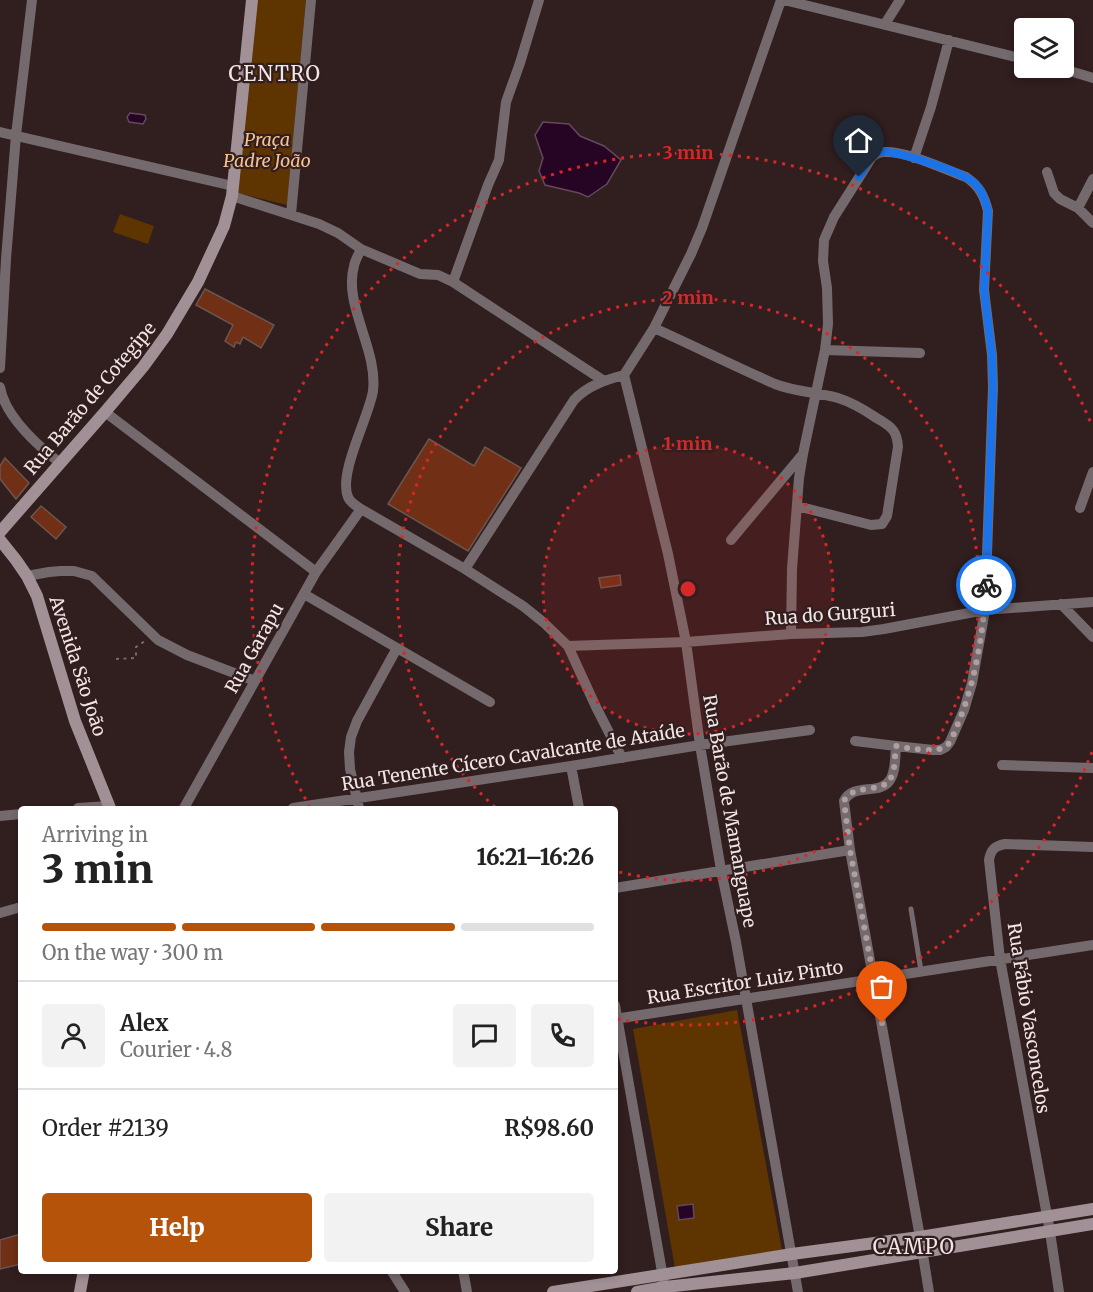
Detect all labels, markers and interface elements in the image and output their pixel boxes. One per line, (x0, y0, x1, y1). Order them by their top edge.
map controls (1014, 18, 1074, 78)
button: layers (1014, 18, 1074, 78)
district label: CENTRO (229, 61, 321, 86)
pin (833, 115, 884, 177)
icon: home (842, 124, 875, 157)
park label: Praça Padre João (223, 128, 311, 172)
text: 3 min (663, 141, 713, 164)
text: 2 min (662, 286, 714, 309)
street label: Rua Barão de Cotegipe (19, 317, 161, 479)
text: 1 min (663, 432, 713, 455)
courier (956, 555, 1016, 615)
icon: bike (970, 569, 1003, 602)
centre of rings (678, 579, 698, 599)
street label: Avenida São João (44, 592, 112, 739)
street label: Rua do Gurguri (764, 598, 896, 630)
street label: Rua Garapu (220, 599, 288, 697)
street label: Rua Barão de Mamanguape (698, 693, 762, 929)
street label: Rua Tenente Cícero Cavalcante de Ataíde (340, 718, 686, 796)
text: Arriving in (42, 822, 148, 847)
text: 16:21–16:26 (477, 843, 594, 871)
text: 3 min (42, 845, 153, 894)
street label: Rua Fábio Vasconcelos (1003, 921, 1055, 1115)
text: On the way · 300 m (42, 940, 223, 965)
street label: Rua Escritor Luiz Pinto (645, 955, 845, 1009)
pin (856, 961, 907, 1023)
icon: bag (865, 970, 898, 1003)
button: person (42, 1004, 105, 1067)
button: chat (453, 1004, 516, 1067)
button: phone (531, 1004, 594, 1067)
text: Alex (120, 1009, 169, 1037)
text: Courier · 4.8 (120, 1037, 232, 1062)
text: Order #2139 (42, 1114, 169, 1142)
text: R$98.60 (504, 1114, 594, 1142)
button: Help (42, 1193, 312, 1262)
button: Share (324, 1193, 594, 1262)
district label: CAMPO (873, 1234, 955, 1259)

